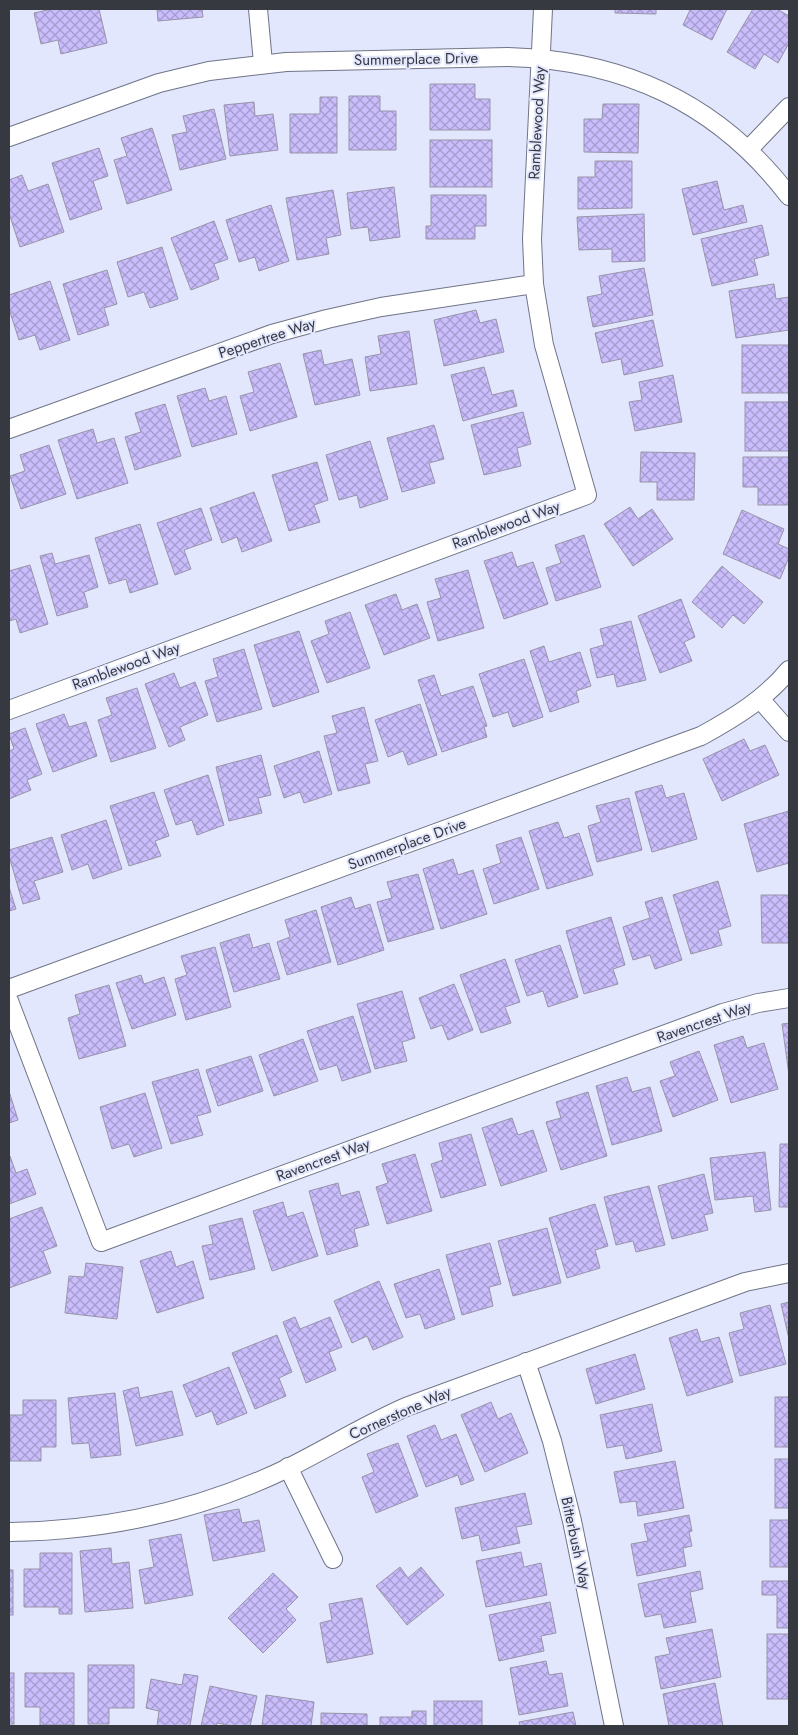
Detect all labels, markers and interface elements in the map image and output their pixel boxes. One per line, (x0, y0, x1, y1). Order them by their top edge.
street label: Summerplace Drive (354, 47, 479, 71)
street label: Ramblewood Way (523, 65, 551, 180)
street label: Peppertree Way (216, 312, 319, 364)
street label: Ramblewood Way (449, 495, 563, 555)
street label: Ramblewood Way (69, 636, 183, 696)
street label: Summerplace Drive (345, 812, 469, 876)
street label: Ravencrest Way (654, 995, 755, 1048)
street label: Ravencrest Way (273, 1133, 373, 1187)
street label: Cornerstone Way (346, 1381, 455, 1445)
street label: Bitterbush Way (555, 1495, 597, 1592)

